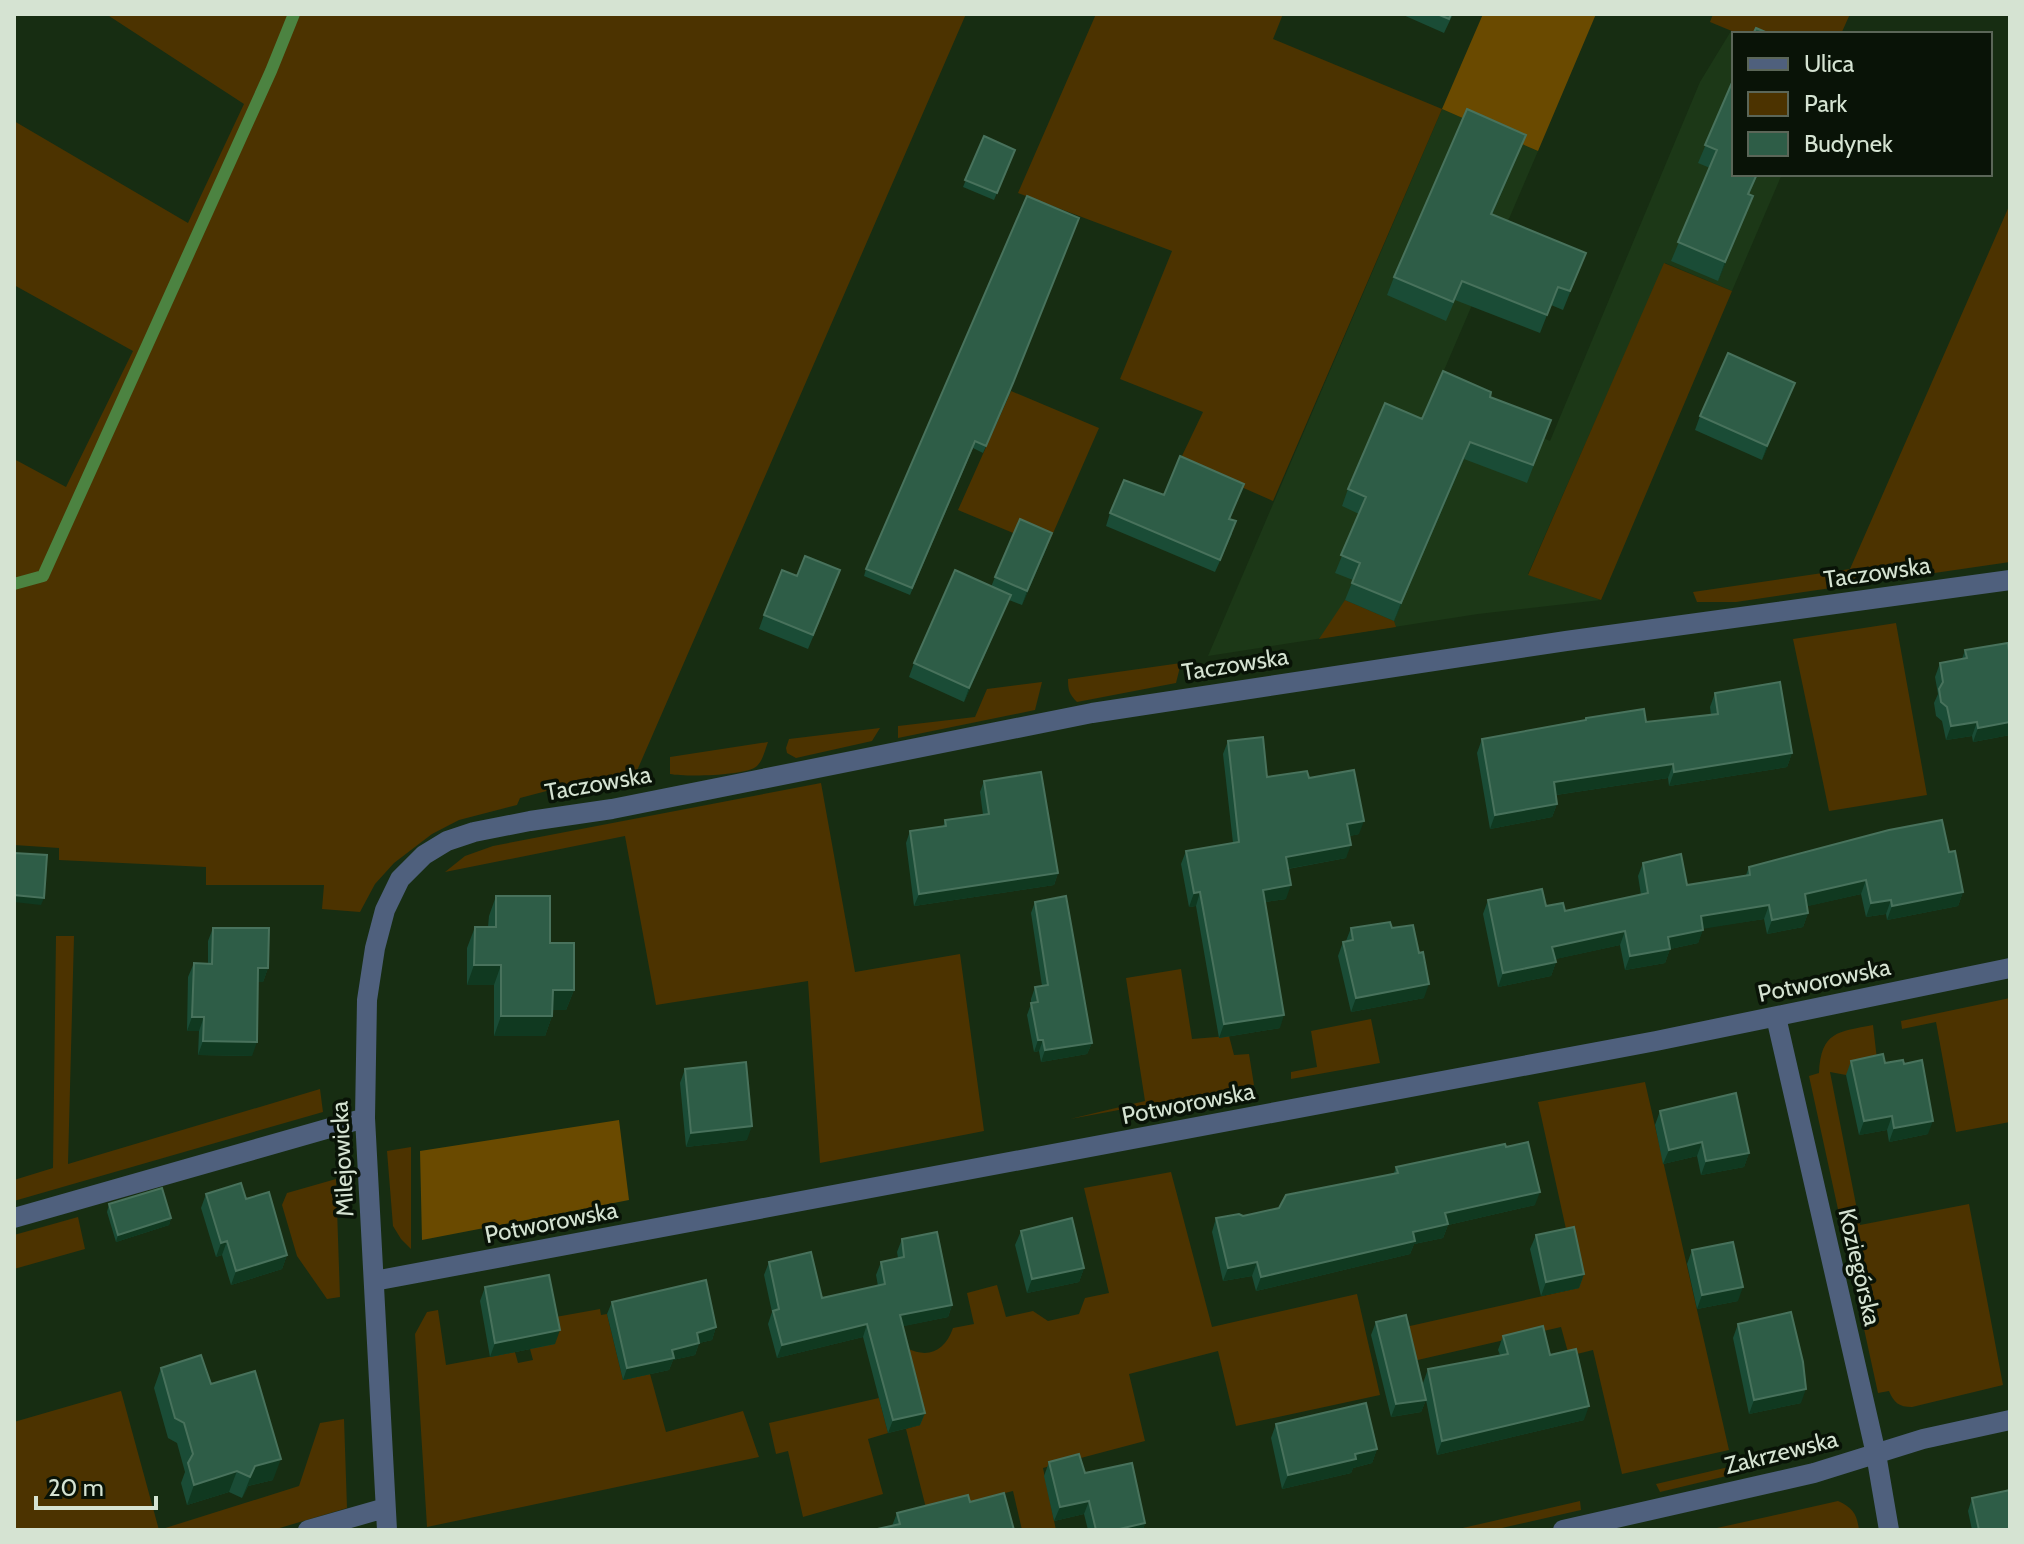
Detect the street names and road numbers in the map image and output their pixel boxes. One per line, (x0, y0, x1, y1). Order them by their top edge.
street label: Taczowska (1822, 550, 1933, 594)
street label: Taczowska (1180, 641, 1291, 687)
street label: Taczowska (543, 759, 654, 807)
street label: Potworowska (1755, 952, 1893, 1008)
street label: Potworowska (1119, 1076, 1257, 1130)
street label: Milejowicka (324, 1100, 360, 1218)
street label: Potworowska (482, 1195, 620, 1249)
street label: Koziegórska (1832, 1206, 1888, 1329)
street label: Zakrzewska (1721, 1424, 1841, 1480)

